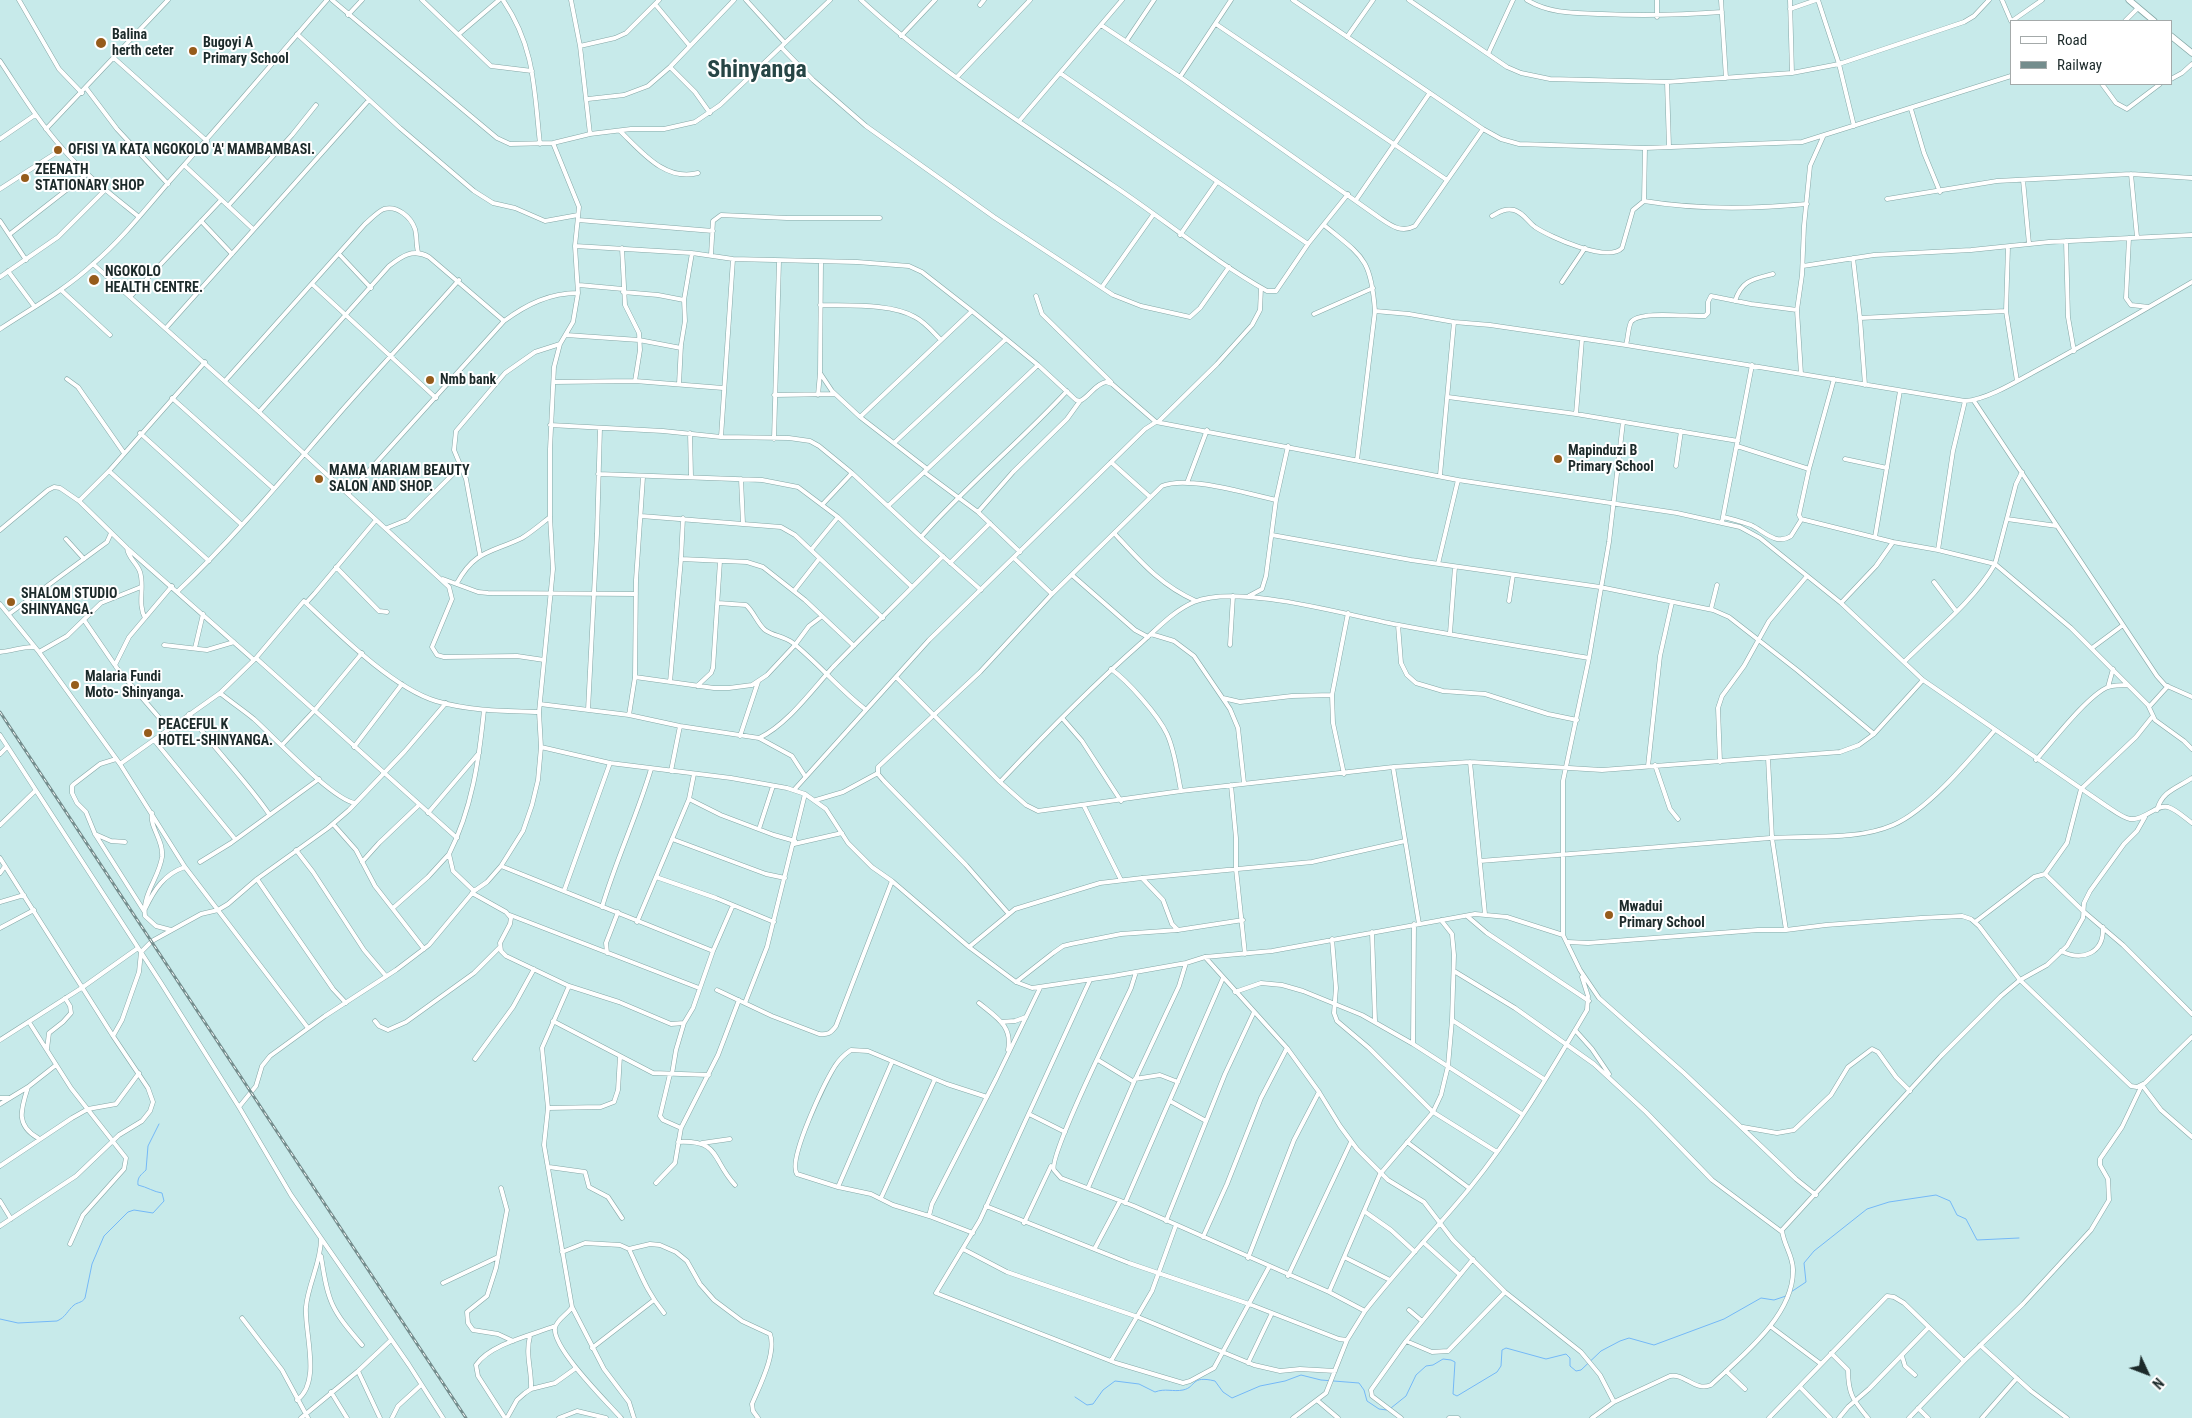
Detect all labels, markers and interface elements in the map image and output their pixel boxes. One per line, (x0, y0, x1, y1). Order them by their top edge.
legend (2010, 20, 2172, 85)
place label: Balina herth ceter (112, 27, 174, 59)
text: Road (2057, 31, 2087, 49)
place label: Bugoyi A Primary School (203, 35, 289, 68)
marker: Balina herth ceter (94, 36, 108, 50)
marker: Bugoyi A Primary School (187, 45, 199, 57)
text: Railway (2057, 56, 2102, 74)
district label: Shinyanga (707, 57, 807, 85)
place label: OFISI YA KATA NGOKOLO 'A' MAMBAMBASI. (68, 142, 315, 158)
marker: OFISI YA KATA NGOKOLO 'A' MAMBAMBASI. (52, 144, 64, 156)
place label: ZEENATH STATIONARY SHOP (35, 162, 145, 194)
marker: ZEENATH STATIONARY SHOP (19, 172, 31, 184)
place label: NGOKOLO HEALTH CENTRE. (105, 264, 203, 296)
marker: NGOKOLO HEALTH CENTRE. (87, 273, 101, 287)
place label: Nmb bank (440, 372, 496, 388)
marker: Nmb bank (424, 374, 436, 386)
place label: Mapinduzi B Primary School (1568, 443, 1654, 476)
marker: Mapinduzi B Primary School (1552, 453, 1564, 465)
place label: MAMA MARIAM BEAUTY SALON AND SHOP. (329, 463, 470, 496)
marker: MAMA MARIAM BEAUTY SALON AND SHOP. (313, 473, 325, 485)
place label: SHALOM STUDIO SHINYANGA. (21, 586, 117, 618)
marker: SHALOM STUDIO SHINYANGA. (5, 596, 17, 608)
place label: Malaria Fundi Moto- Shinyanga. (85, 669, 184, 702)
marker: Malaria Fundi Moto- Shinyanga. (69, 679, 81, 691)
place label: PEACEFUL K HOTEL-SHINYANGA. (158, 717, 273, 750)
marker: PEACEFUL K HOTEL-SHINYANGA. (142, 727, 154, 739)
place label: Mwadui Primary School (1619, 899, 1705, 932)
marker: Mwadui Primary School (1603, 909, 1615, 921)
north arrow (2122, 1348, 2172, 1398)
text: N (2149, 1375, 2167, 1392)

